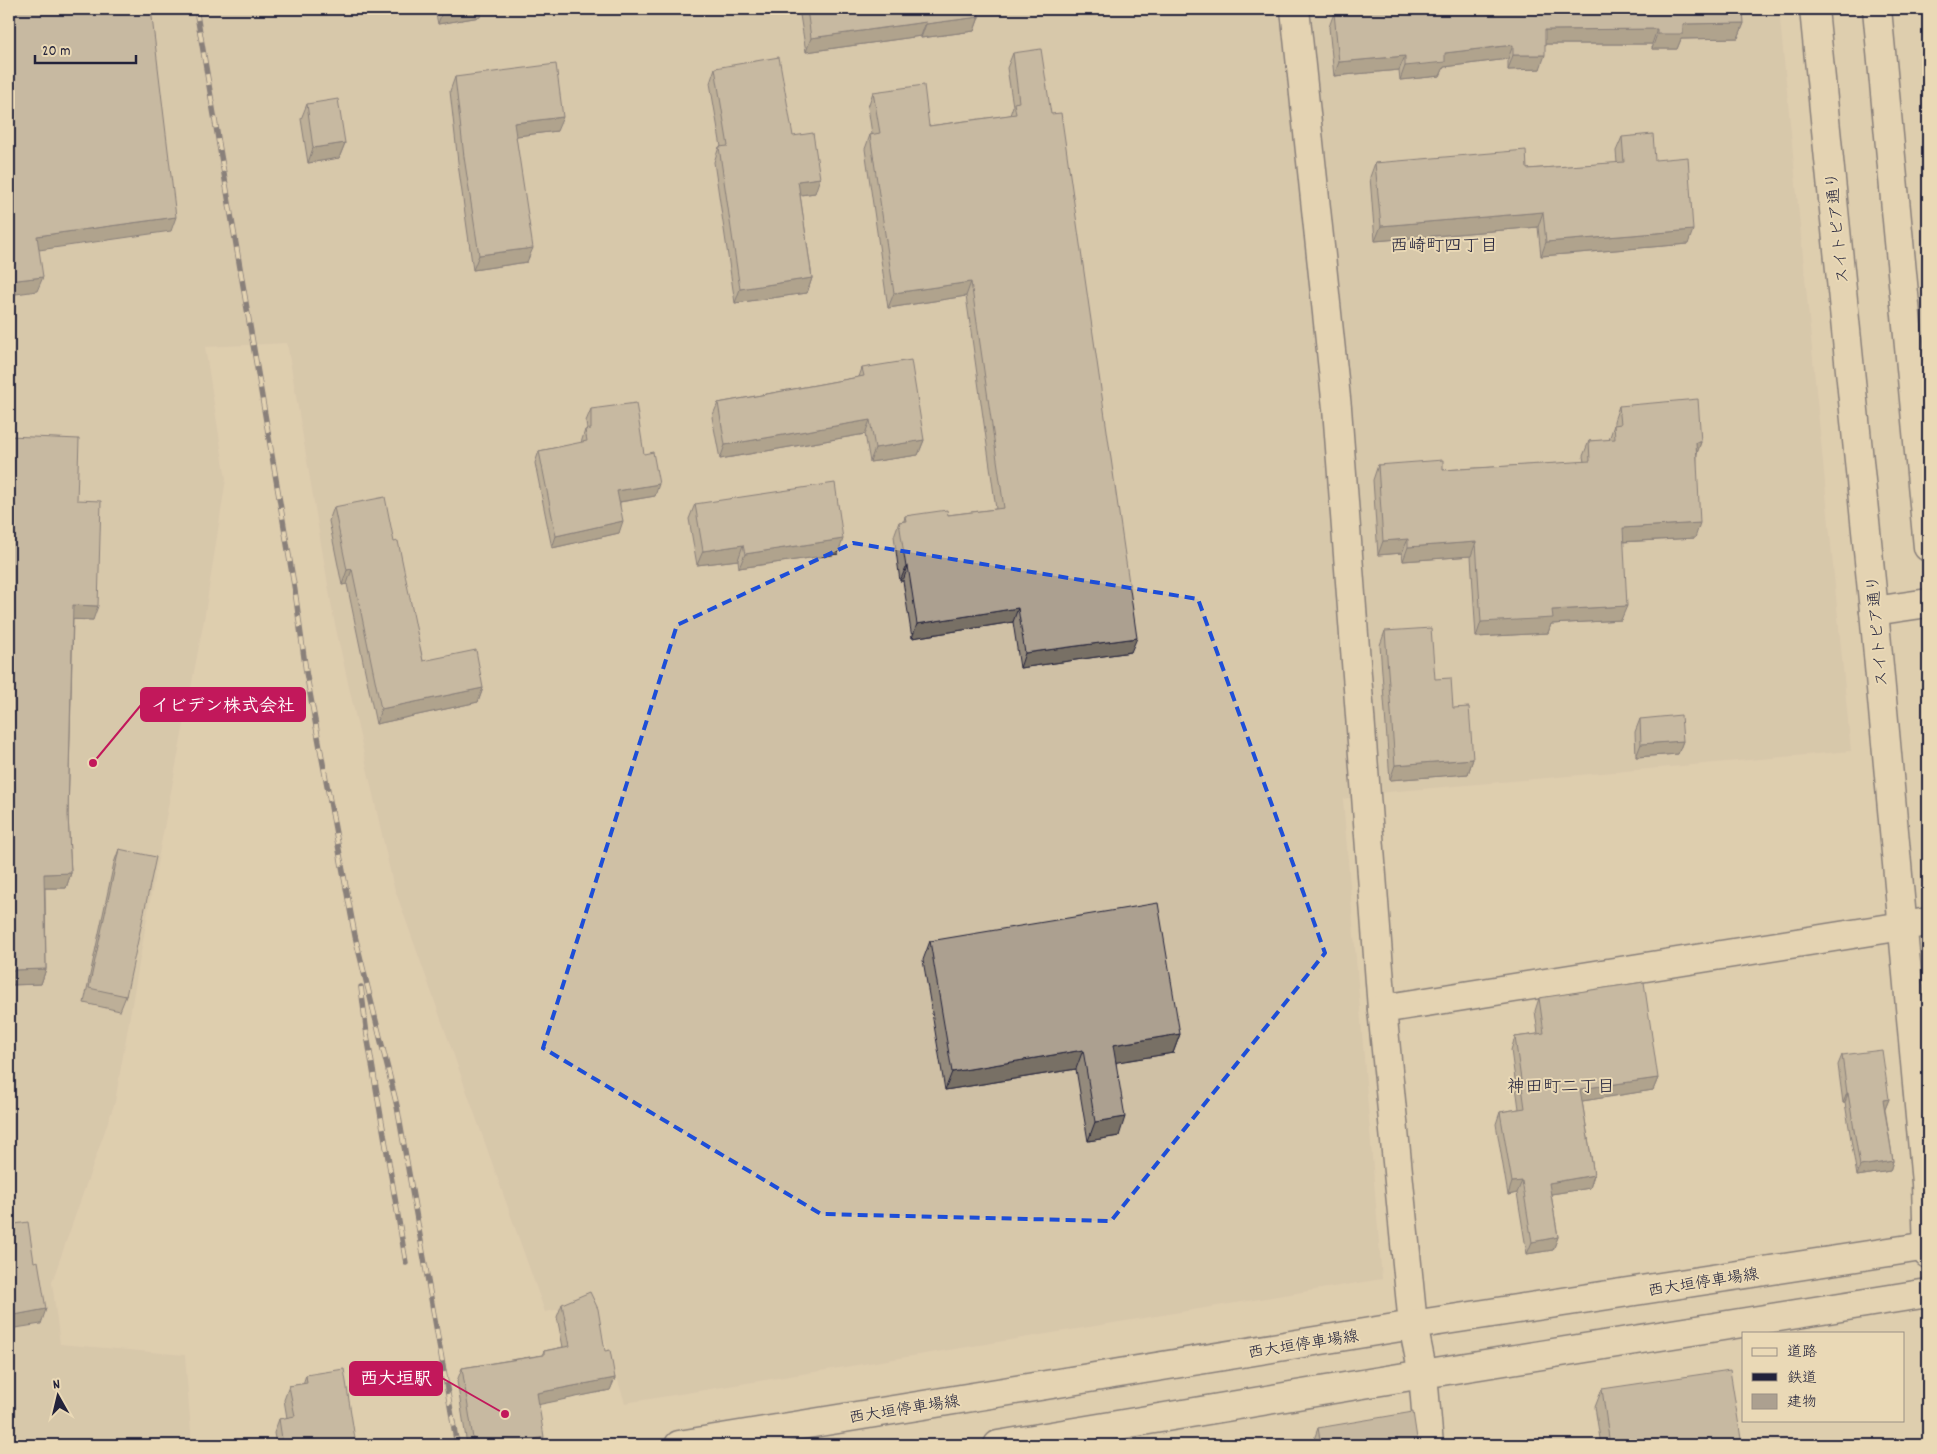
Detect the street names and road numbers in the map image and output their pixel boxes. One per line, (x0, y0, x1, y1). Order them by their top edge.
street label: スイトピア通り (1821, 171, 1856, 285)
street label: スイトピア通り (1862, 574, 1895, 688)
street label: 西大垣停車場線 (1646, 1263, 1761, 1304)
street label: 西大垣停車場線 (1246, 1325, 1361, 1366)
street label: 西大垣停車場線 (847, 1390, 962, 1431)

